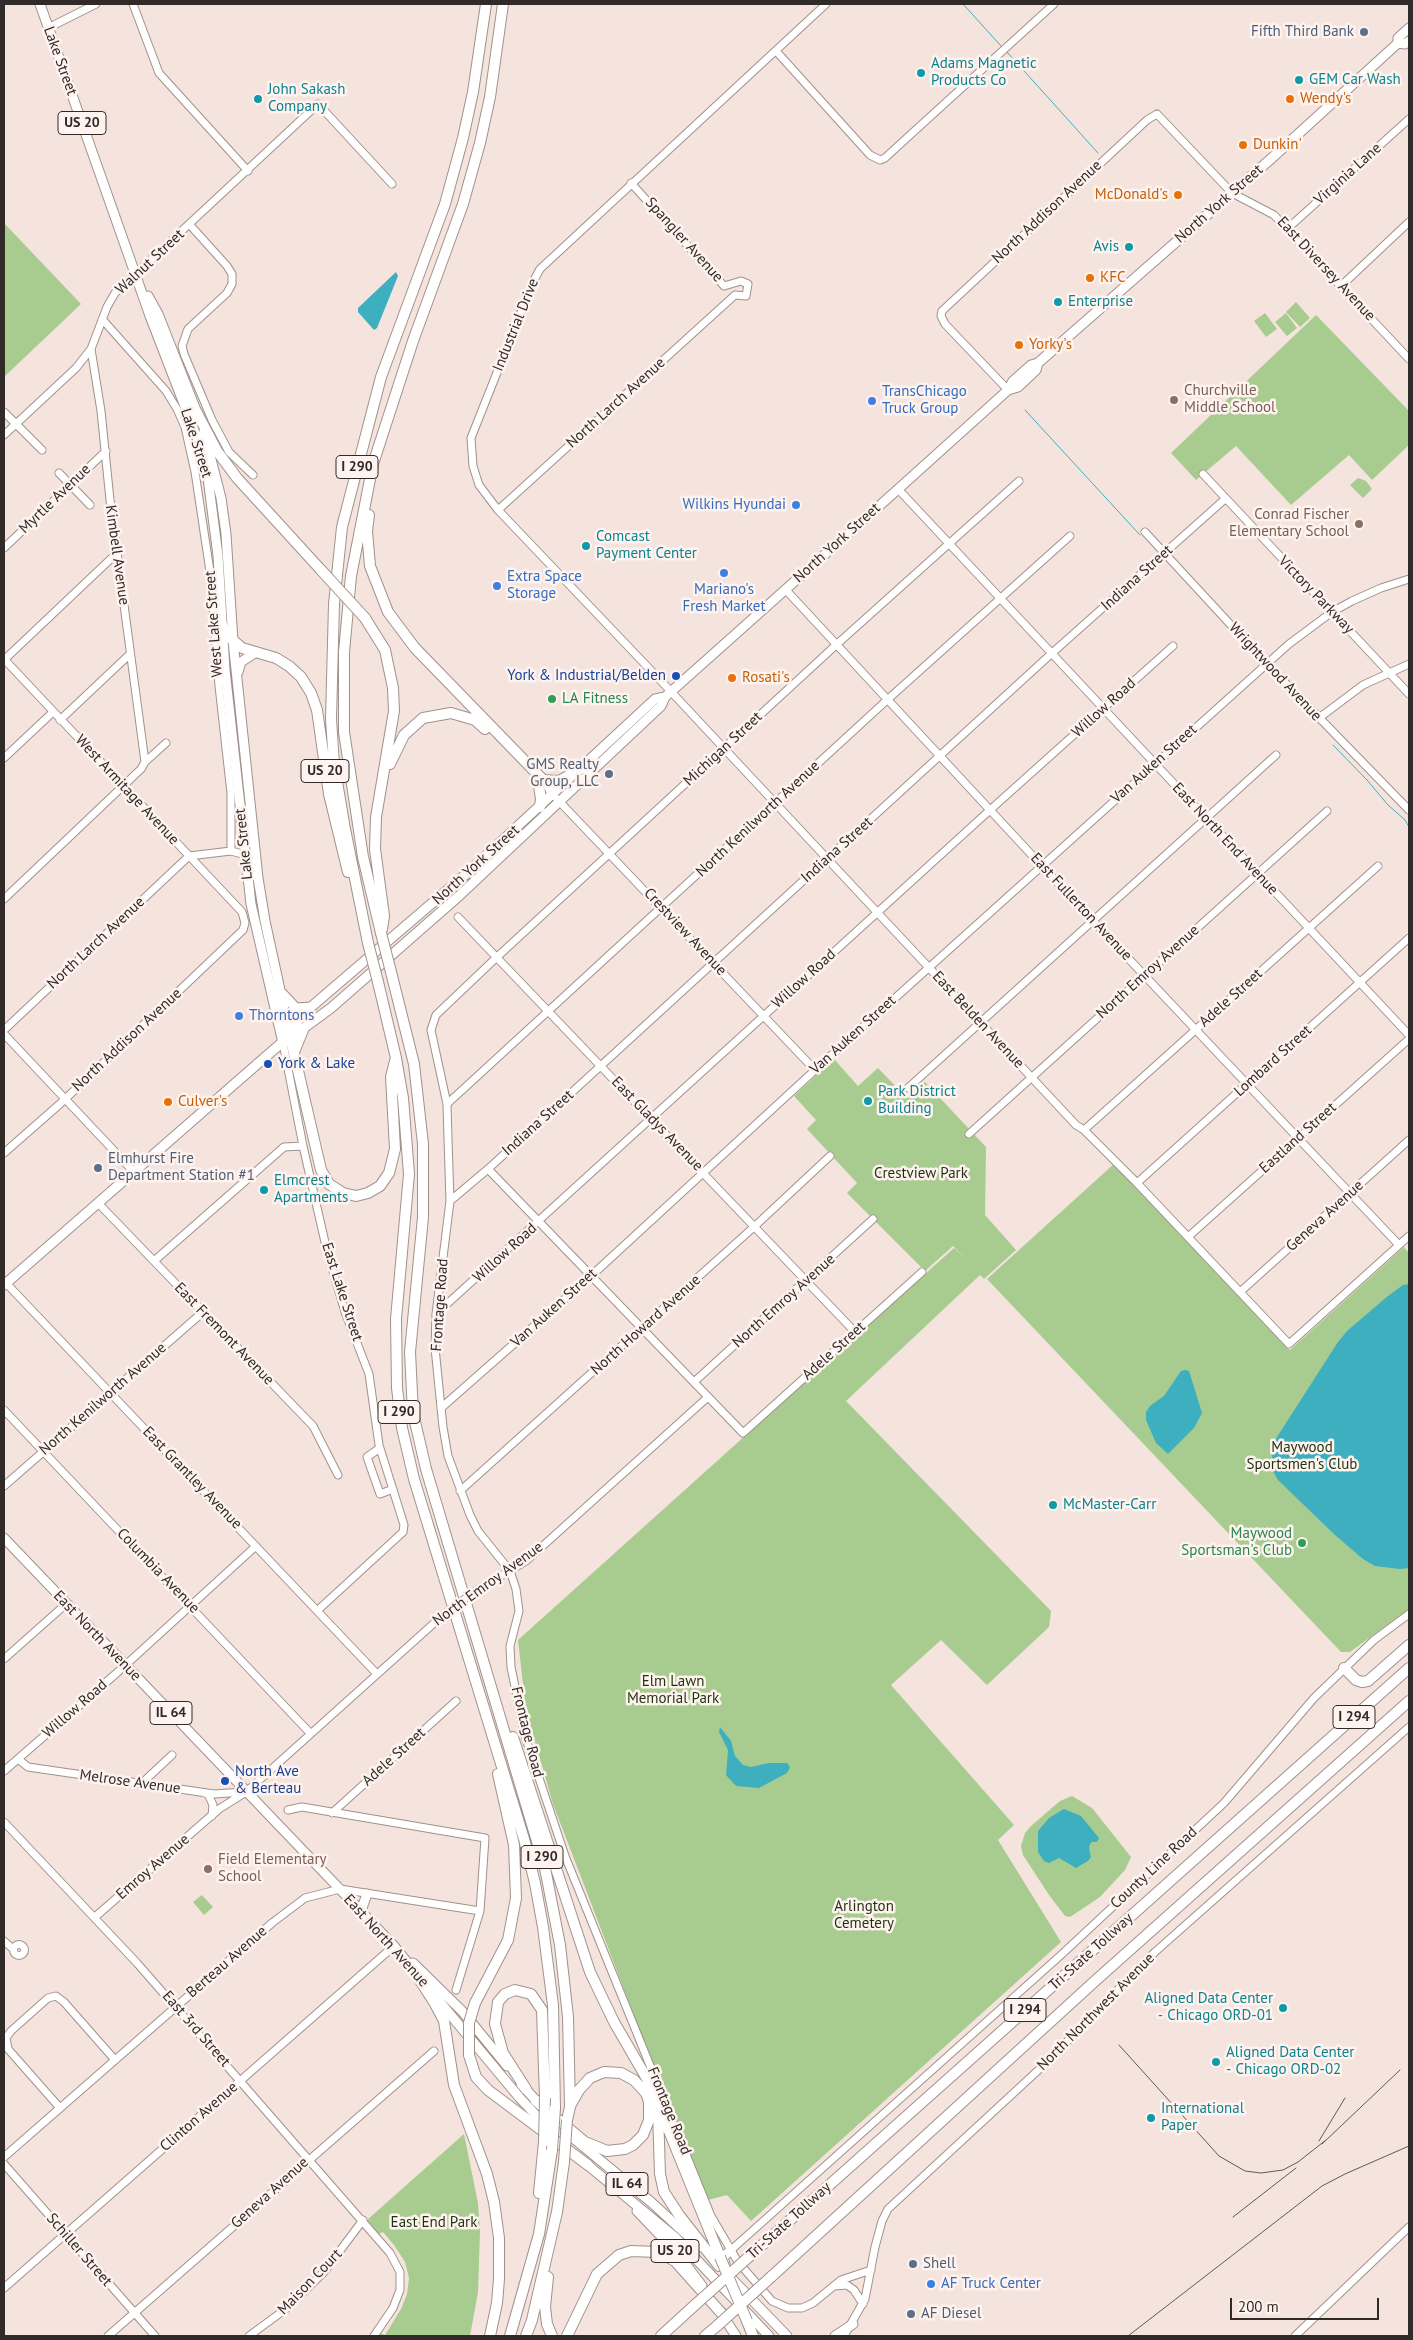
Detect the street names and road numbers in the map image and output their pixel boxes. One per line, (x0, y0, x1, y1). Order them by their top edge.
street label: Lake Street (39, 24, 81, 98)
road number: US 20 (58, 112, 106, 134)
street label: Virginia Lane (1311, 139, 1385, 209)
street label: North Addison Avenue (988, 157, 1106, 267)
street label: North York Street (1171, 161, 1267, 247)
street label: Spangler Avenue (641, 194, 727, 286)
street label: East Diversey Avenue (1273, 213, 1379, 325)
street label: Walnut Street (112, 226, 188, 298)
street label: Industrial Drive (489, 276, 543, 374)
street label: North Larch Avenue (563, 354, 669, 452)
street label: Lake Street (176, 406, 216, 480)
road number: I 290 (336, 456, 378, 478)
street label: Myrtle Avenue (16, 460, 94, 538)
street label: North York Street (790, 499, 884, 587)
street label: Kimbell Avenue (101, 504, 133, 606)
street label: Indiana Street (1098, 541, 1176, 615)
street label: Victory Parkway (1274, 552, 1358, 638)
street label: West Lake Street (201, 570, 227, 678)
street label: Wrightwood Avenue (1225, 619, 1325, 725)
street label: Willow Road (1068, 675, 1140, 741)
street label: Michigan Street (680, 708, 766, 790)
street label: Van Auken Street (1107, 721, 1201, 807)
street label: West Armitage Avenue (71, 731, 183, 849)
street label: North Kenilworth Avenue (693, 757, 823, 881)
road number: US 20 (301, 759, 349, 782)
street label: East North End Avenue (1168, 779, 1282, 899)
street label: Lake Street (231, 807, 257, 881)
street label: Indiana Street (798, 813, 876, 887)
street label: North York Street (429, 821, 523, 909)
street label: East Fullerton Avenue (1026, 849, 1136, 965)
street label: Crestview Avenue (640, 885, 730, 979)
street label: North Larch Avenue (43, 893, 149, 993)
street label: North Emroy Avenue (1093, 921, 1203, 1023)
street label: Willow Road (768, 946, 840, 1012)
street label: Adele Street (1196, 965, 1266, 1031)
street label: East Belden Avenue (928, 968, 1028, 1072)
street label: North Addison Avenue (68, 985, 186, 1095)
street label: Van Auken Street (806, 992, 900, 1078)
street label: Lombard Street (1231, 1021, 1315, 1101)
street label: East Gladys Avenue (607, 1073, 707, 1175)
street label: Indiana Street (499, 1086, 577, 1160)
street label: Eastland Street (1256, 1099, 1340, 1177)
street label: Geneva Avenue (1283, 1177, 1367, 1255)
street label: Willow Road (469, 1220, 541, 1286)
street label: East Lake Street (318, 1240, 366, 1344)
street label: North Emroy Avenue (729, 1250, 839, 1352)
street label: Frontage Road (428, 1258, 452, 1352)
street label: Van Auken Street (507, 1265, 601, 1351)
street label: North Howard Avenue (587, 1271, 705, 1379)
street label: East Fremont Avenue (170, 1279, 278, 1389)
street label: Adele Street (799, 1318, 869, 1384)
street label: North Kenilworth Avenue (36, 1339, 170, 1459)
road number: I 290 (378, 1400, 420, 1424)
street label: East Grantley Avenue (138, 1423, 246, 1533)
street label: Columbia Avenue (113, 1525, 203, 1617)
street label: North Emroy Avenue (429, 1538, 547, 1630)
street label: East North Avenue (49, 1587, 145, 1685)
street label: Willow Road (39, 1676, 111, 1742)
street label: Frontage Road (507, 1685, 547, 1779)
road number: IL 64 (150, 1702, 192, 1725)
road number: I 294 (1333, 1705, 1375, 1728)
street label: Adele Street (359, 1724, 429, 1790)
street label: Melrose Avenue (78, 1766, 182, 1798)
street label: County Line Road (1107, 1823, 1201, 1913)
street label: Emroy Avenue (113, 1830, 193, 1904)
road number: I 290 (521, 1845, 563, 1868)
street label: East North Avenue (340, 1891, 432, 1991)
street label: Tri-State Tollway (1045, 1910, 1137, 1994)
street label: Berteau Avenue (183, 1922, 271, 2002)
street label: North Northwest Avenue (1034, 1950, 1158, 2074)
street label: East 3rd Street (158, 1987, 234, 2071)
road number: I 294 (1004, 1998, 1046, 2022)
street label: Frontage Road (643, 2064, 695, 2158)
street label: Clinton Avenue (156, 2078, 242, 2156)
street label: Geneva Avenue (228, 2154, 312, 2232)
road number: IL 64 (606, 2172, 648, 2196)
street label: Tri-State Tollway (743, 2179, 835, 2263)
street label: Schiller Street (42, 2210, 116, 2290)
road number: US 20 (651, 2240, 699, 2262)
street label: Maison Court (274, 2245, 346, 2319)

